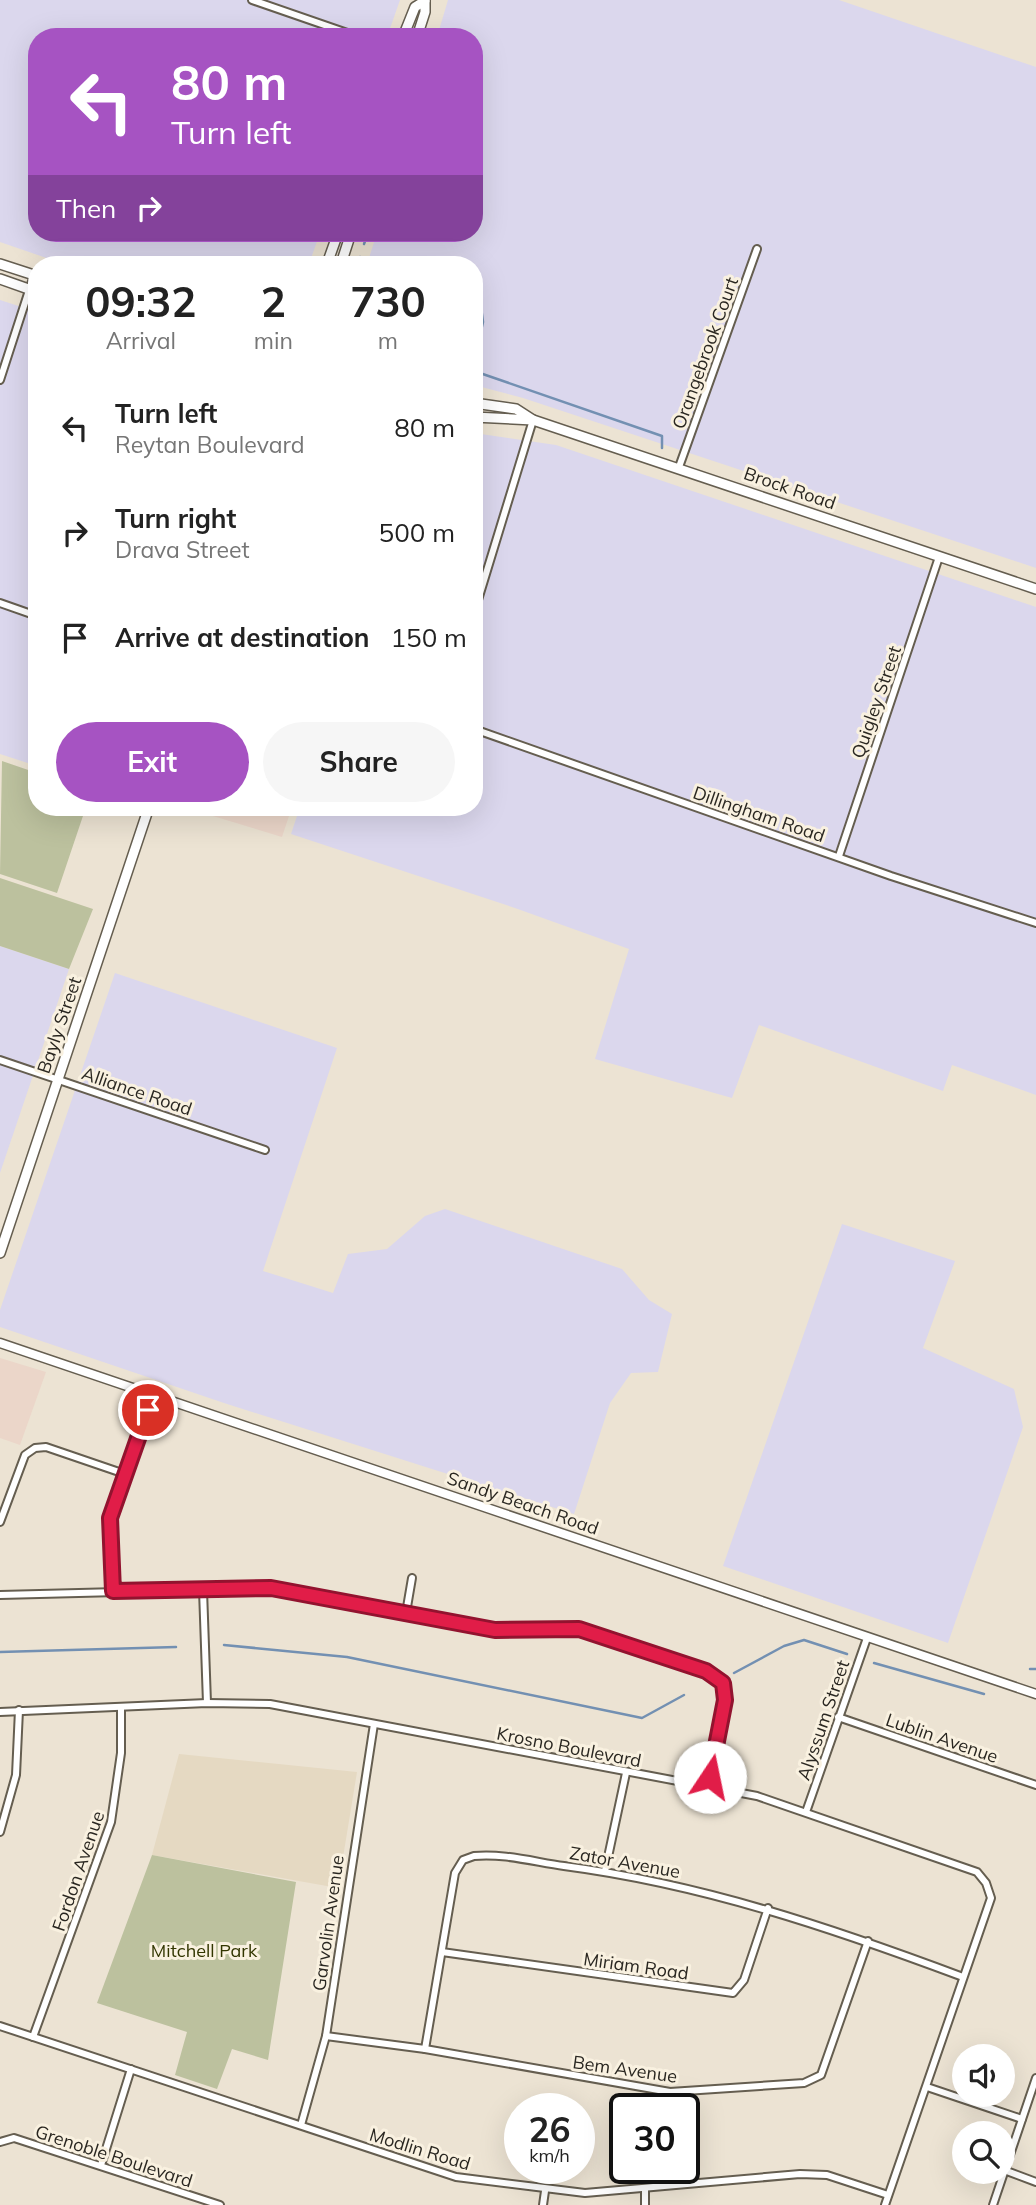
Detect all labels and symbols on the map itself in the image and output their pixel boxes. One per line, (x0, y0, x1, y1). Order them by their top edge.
street label: Orangebrook Court (667, 274, 743, 432)
street label: Brock Road (741, 462, 839, 514)
street label: Quigley Street (846, 643, 906, 761)
street label: Dillingham Road (690, 781, 828, 847)
street label: Bayly Street (32, 974, 86, 1076)
street label: Alliance Road (79, 1061, 195, 1121)
pin (118, 1380, 178, 1440)
street label: Sandy Beach Road (444, 1466, 602, 1540)
street label: Alyssum Street (792, 1657, 854, 1783)
street label: Lublin Avenue (883, 1708, 1001, 1768)
street label: Krosno Boulevard (495, 1722, 643, 1772)
position arrow (673, 1740, 747, 1814)
street label: Fordon Avenue (47, 1808, 109, 1934)
street label: Zator Avenue (568, 1841, 682, 1883)
street label: Garvolin Avenue (307, 1853, 349, 1993)
park label: Mitchell Park (151, 1939, 258, 1962)
street label: Miriam Road (582, 1947, 690, 1985)
street label: Bem Avenue (571, 2050, 679, 2088)
speed limit sign: 30 (609, 2093, 700, 2184)
street label: Grenoble Boulevard (32, 2120, 196, 2192)
street label: Modlin Road (367, 2123, 473, 2175)

